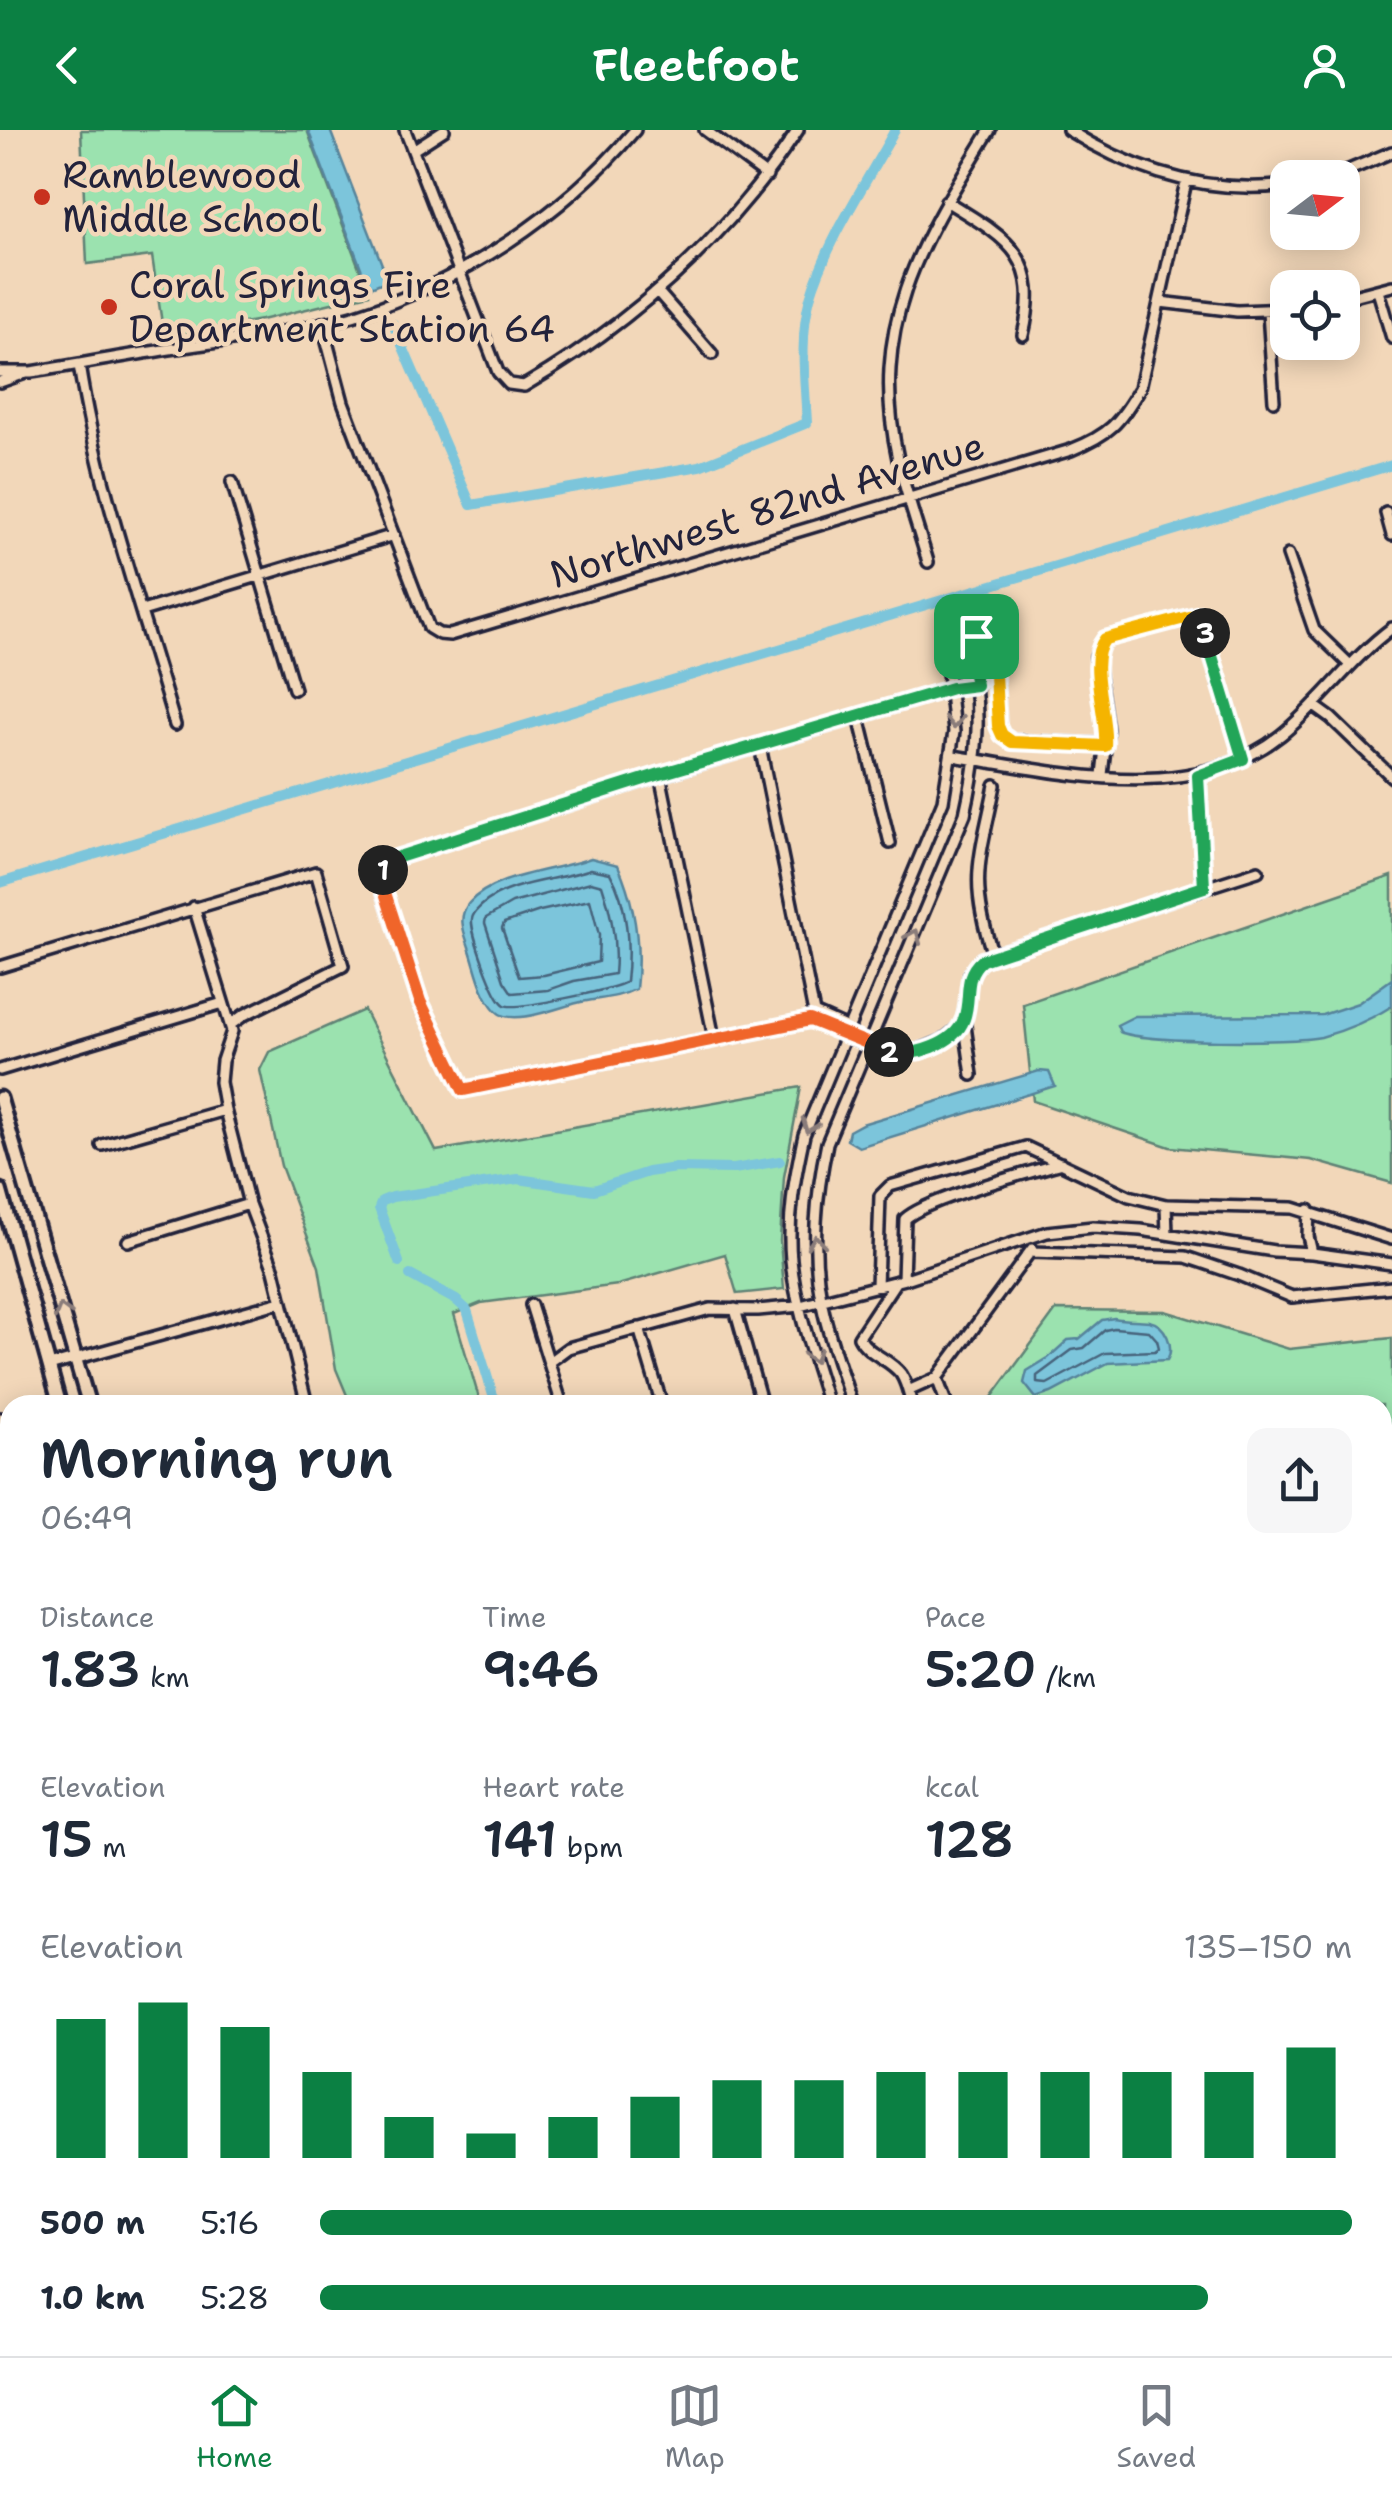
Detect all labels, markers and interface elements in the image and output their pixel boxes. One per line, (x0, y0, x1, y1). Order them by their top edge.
text: Fleetfoot (592, 35, 800, 95)
icon: back (40, 38, 95, 93)
icon: person (1297, 38, 1352, 93)
place label: Ramblewood Middle School (62, 149, 322, 244)
north arrow (1270, 160, 1360, 250)
map controls (1270, 160, 1360, 360)
marker: Ramblewood Middle School (31, 186, 53, 208)
place label: Coral Springs Fire Department Station 64 (129, 259, 555, 354)
button: locate (1270, 270, 1360, 360)
marker: Coral Springs Fire Department Station 64 (98, 296, 120, 318)
street label: Northwest 82nd Avenue (543, 419, 990, 600)
pin (934, 594, 1019, 679)
pin: 3 (1180, 608, 1230, 658)
icon: arrive (949, 609, 1004, 664)
text: 3 (1195, 614, 1215, 652)
one-way arrow (943, 715, 964, 731)
pin: 1 (358, 845, 408, 895)
text: 1 (377, 851, 389, 889)
one-way arrow (902, 928, 922, 946)
pin: 2 (864, 1027, 914, 1077)
text: 2 (879, 1033, 899, 1071)
one-way arrow (800, 1117, 821, 1134)
one-way arrow (805, 1234, 827, 1250)
one-way arrow (53, 1303, 74, 1320)
one-way arrow (801, 1346, 822, 1363)
text: Morning run (40, 1421, 393, 1495)
button: share (1247, 1428, 1352, 1533)
text: 06:49 (40, 1496, 133, 1539)
text: Distance (40, 1598, 155, 1636)
text: Time (482, 1598, 547, 1636)
text: Pace (925, 1598, 986, 1636)
text: 1.83 (40, 1636, 141, 1703)
text: 9:46 (482, 1636, 600, 1703)
text: 5:20 (925, 1636, 1036, 1703)
text: km (141, 1658, 190, 1696)
text: /km (1036, 1658, 1096, 1696)
text: Elevation (40, 1768, 165, 1806)
text: Heart rate (482, 1768, 625, 1806)
text: kcal (925, 1768, 979, 1806)
text: 15 (40, 1806, 93, 1873)
text: 141 (482, 1806, 557, 1873)
text: 128 (925, 1806, 1014, 1873)
text: m (93, 1828, 126, 1866)
text: bpm (557, 1828, 623, 1866)
text: Elevation (40, 1925, 183, 1968)
text: 135–150 m (1184, 1925, 1352, 1968)
text: 500 m (40, 2201, 145, 2244)
text: 5:16 (200, 2201, 260, 2244)
text: 1.0 km (40, 2276, 145, 2319)
text: 5:28 (200, 2276, 269, 2319)
tab: Home (196, 2378, 273, 2476)
tab: Map (665, 2378, 725, 2476)
tab: Saved (1117, 2378, 1196, 2476)

